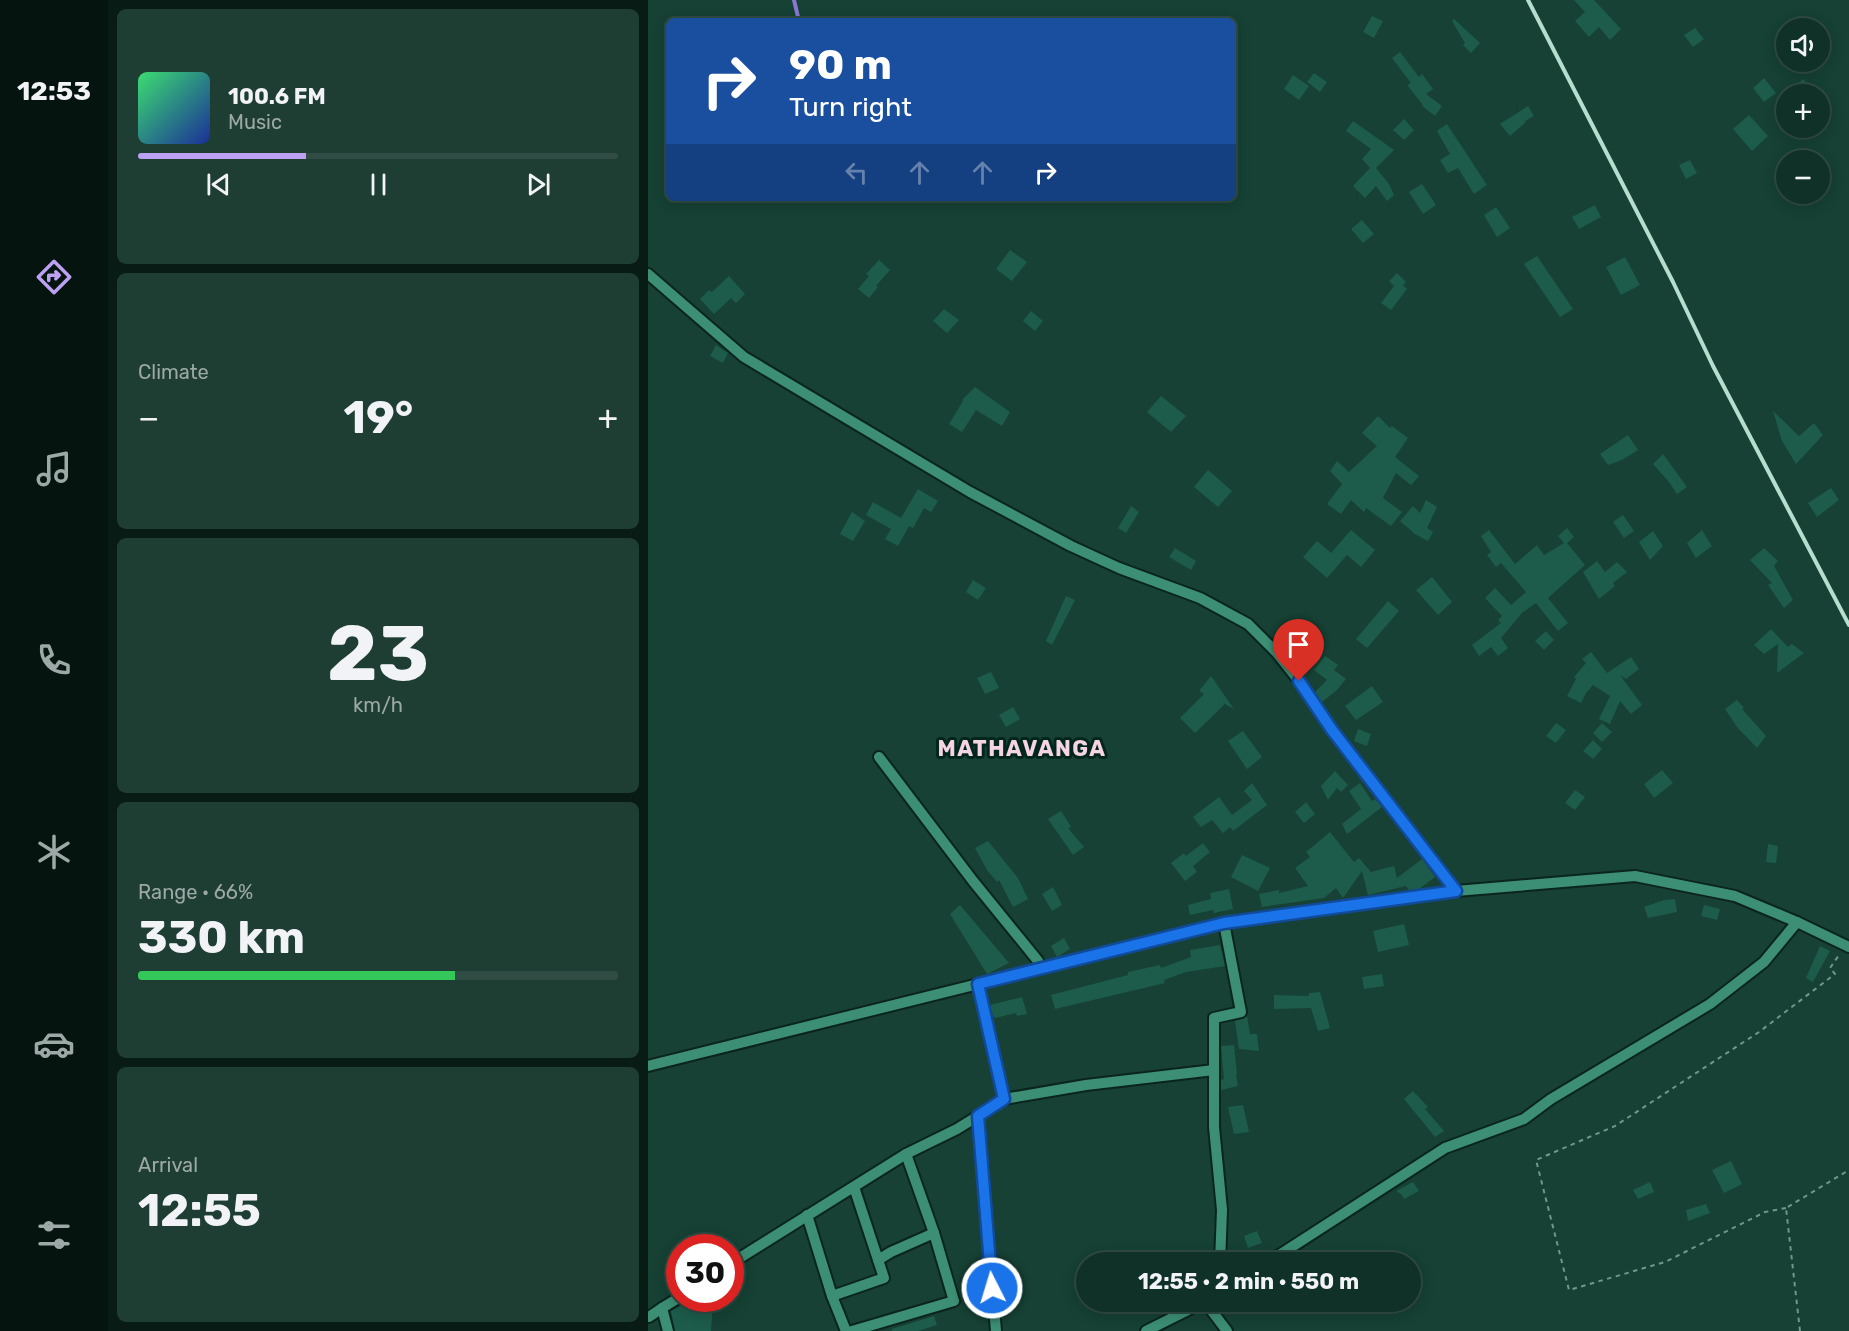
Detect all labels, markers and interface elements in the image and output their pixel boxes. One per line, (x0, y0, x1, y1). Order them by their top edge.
map controls (1776, 18, 1830, 204)
button: sound (1776, 18, 1830, 72)
text: 90 m (789, 40, 892, 90)
icon: right (690, 42, 768, 120)
text: 12:53 (17, 75, 91, 107)
text: 100.6 FM (228, 83, 326, 110)
button: + (1776, 84, 1830, 138)
text: Turn right (789, 91, 912, 123)
text: Music (228, 110, 282, 134)
button: − (1776, 150, 1830, 204)
icon: left (840, 156, 873, 189)
icon: ahead (903, 156, 936, 189)
icon: ahead (966, 156, 999, 189)
icon: right (1029, 156, 1062, 189)
icon: previous (202, 168, 235, 201)
icon: pause (362, 168, 395, 201)
icon: next (522, 168, 555, 201)
icon: directions (33, 256, 75, 298)
text: Climate (138, 360, 209, 384)
text: 19° (344, 391, 413, 444)
text: − (138, 398, 159, 437)
text: + (597, 398, 618, 437)
icon: music (33, 448, 75, 490)
text: 23 (327, 607, 429, 700)
pin (1273, 619, 1324, 681)
icon: arrive (1282, 628, 1315, 661)
icon: phone (33, 639, 75, 681)
text: km/h (353, 693, 403, 717)
district label: MATHAVANGA (937, 735, 1107, 762)
icon: climate (33, 831, 75, 873)
text: Range · 66% (138, 880, 253, 904)
text: 330 km (138, 911, 305, 964)
icon: car (33, 1023, 75, 1065)
text: Arrival (138, 1153, 198, 1177)
text: 12:55 (138, 1184, 261, 1237)
icon: filters (33, 1214, 75, 1256)
speed limit sign: 30 (666, 1234, 744, 1312)
position arrow (960, 1256, 1024, 1320)
text: 12:55 · 2 min · 550 m (1138, 1268, 1359, 1295)

